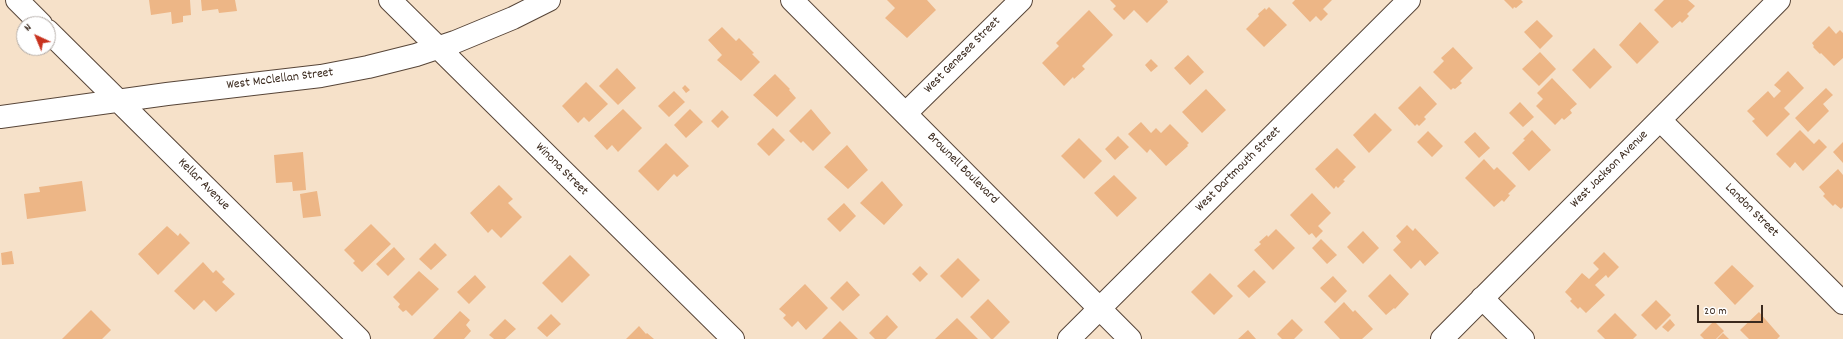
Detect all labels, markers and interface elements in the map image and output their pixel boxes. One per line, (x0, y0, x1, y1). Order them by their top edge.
street label: West Genesee Street (921, 14, 1005, 98)
north arrow (16, 16, 56, 56)
text: N (21, 20, 36, 36)
street label: West McClellan Street (226, 66, 334, 94)
street label: West Dartmouth Street (1193, 124, 1285, 216)
street label: West Jackson Avenue (1568, 128, 1652, 212)
street label: Brownell Boulevard (923, 130, 1001, 208)
street label: Winona Street (531, 140, 591, 200)
street label: Kellar Avenue (174, 156, 232, 214)
street label: Landon Street (1721, 181, 1781, 241)
scale bar (1699, 297, 1765, 323)
text: 20 m (1704, 303, 1727, 320)

